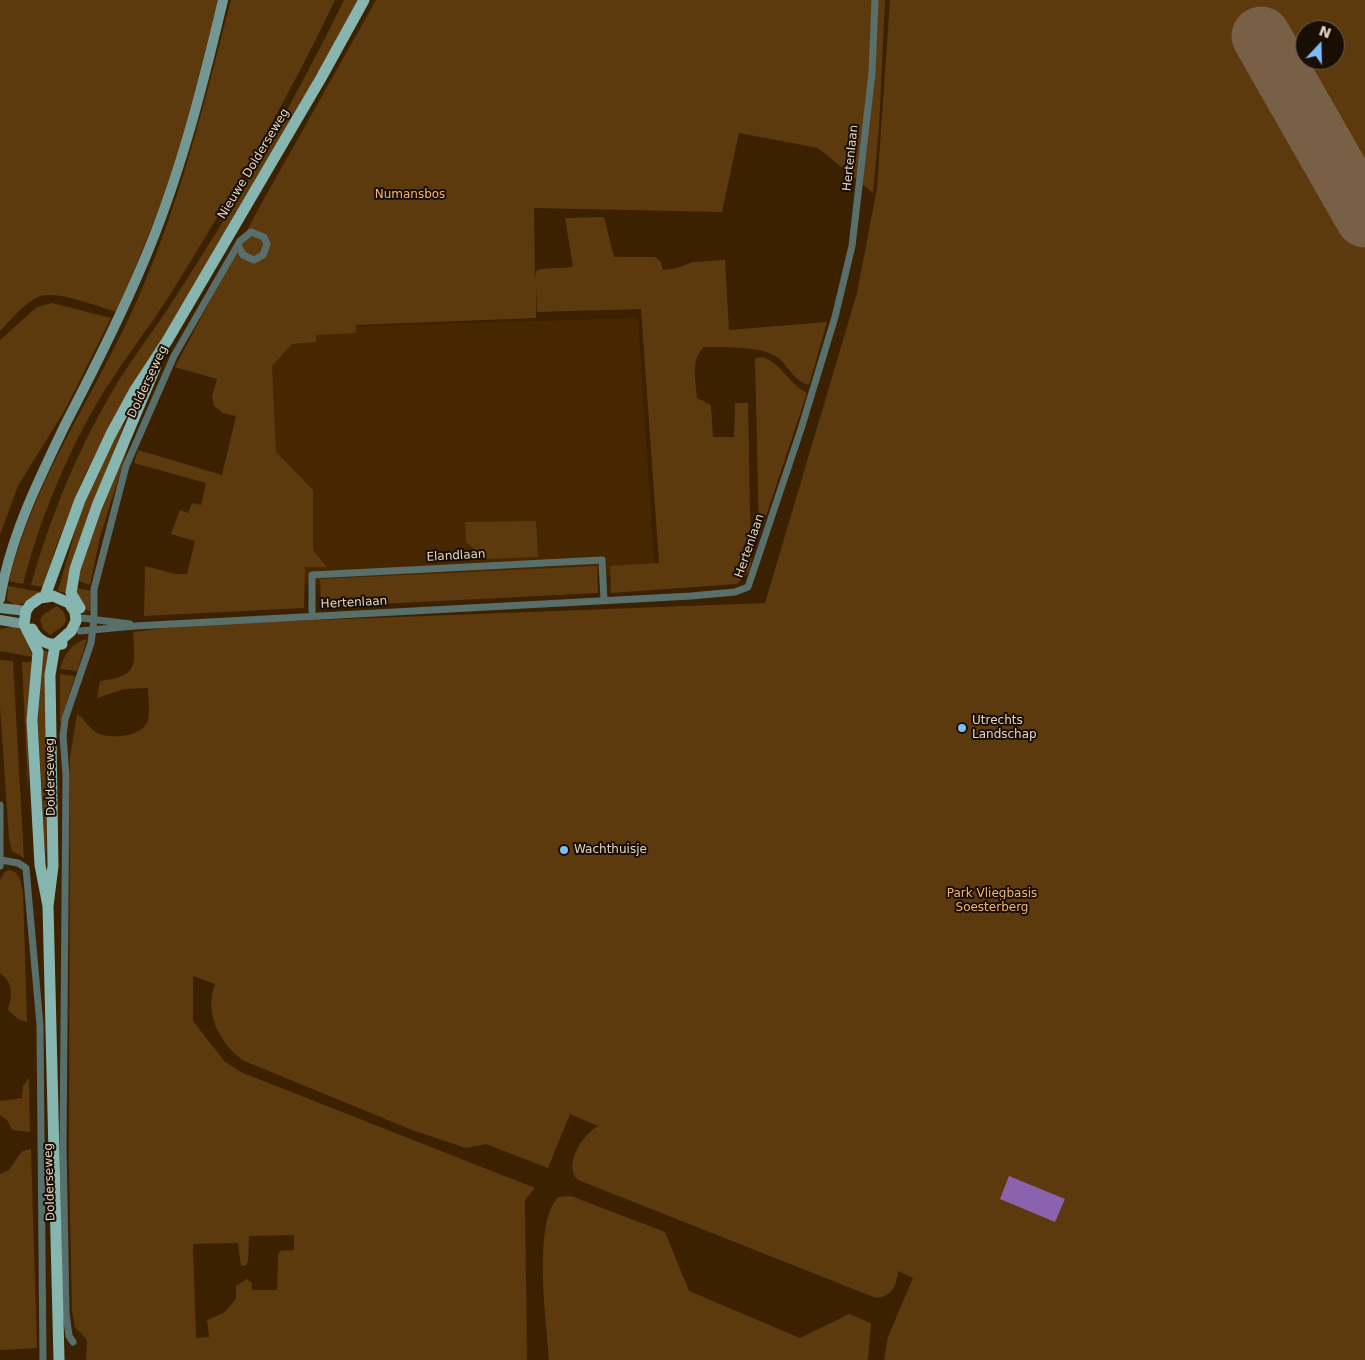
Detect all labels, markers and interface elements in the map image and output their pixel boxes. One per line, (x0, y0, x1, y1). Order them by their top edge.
north arrow (1295, 20, 1345, 70)
text: N (1317, 22, 1333, 41)
street label: Nieuwe Dolderseweg (215, 106, 293, 222)
street label: Hertenlaan (840, 124, 862, 192)
park label: Numansbos (375, 188, 445, 202)
street label: Dolderseweg (125, 343, 171, 421)
street label: Hertenlaan (732, 512, 768, 580)
street label: Elandlaan (426, 547, 486, 565)
street label: Hertenlaan (320, 594, 388, 612)
place label: Utrechts Landschap (972, 714, 1037, 742)
marker: Utrechts Landschap (956, 722, 968, 734)
street label: Dolderseweg (43, 738, 59, 816)
place label: Wachthuisje (574, 843, 647, 857)
marker: Wachthuisje (558, 844, 570, 856)
park label: Park Vliegbasis Soesterberg (947, 887, 1037, 915)
street label: Dolderseweg (41, 1143, 59, 1221)

